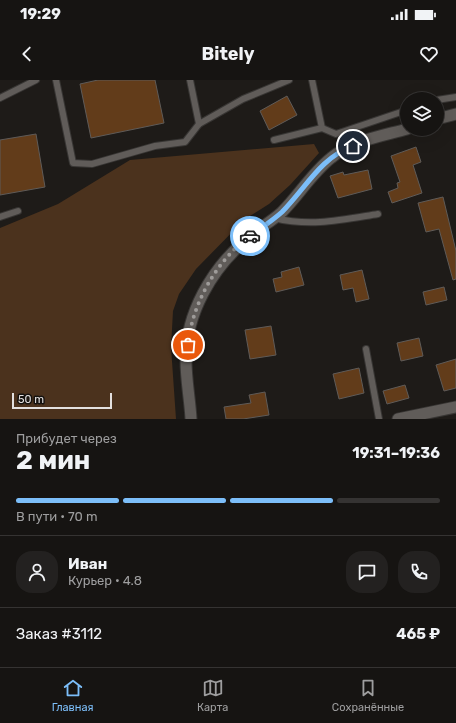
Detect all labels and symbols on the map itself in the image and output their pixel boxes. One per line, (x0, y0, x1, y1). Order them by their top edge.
pin (336, 129, 370, 163)
courier (230, 216, 270, 256)
pin (171, 328, 205, 362)
scale bar (12, 391, 112, 410)

